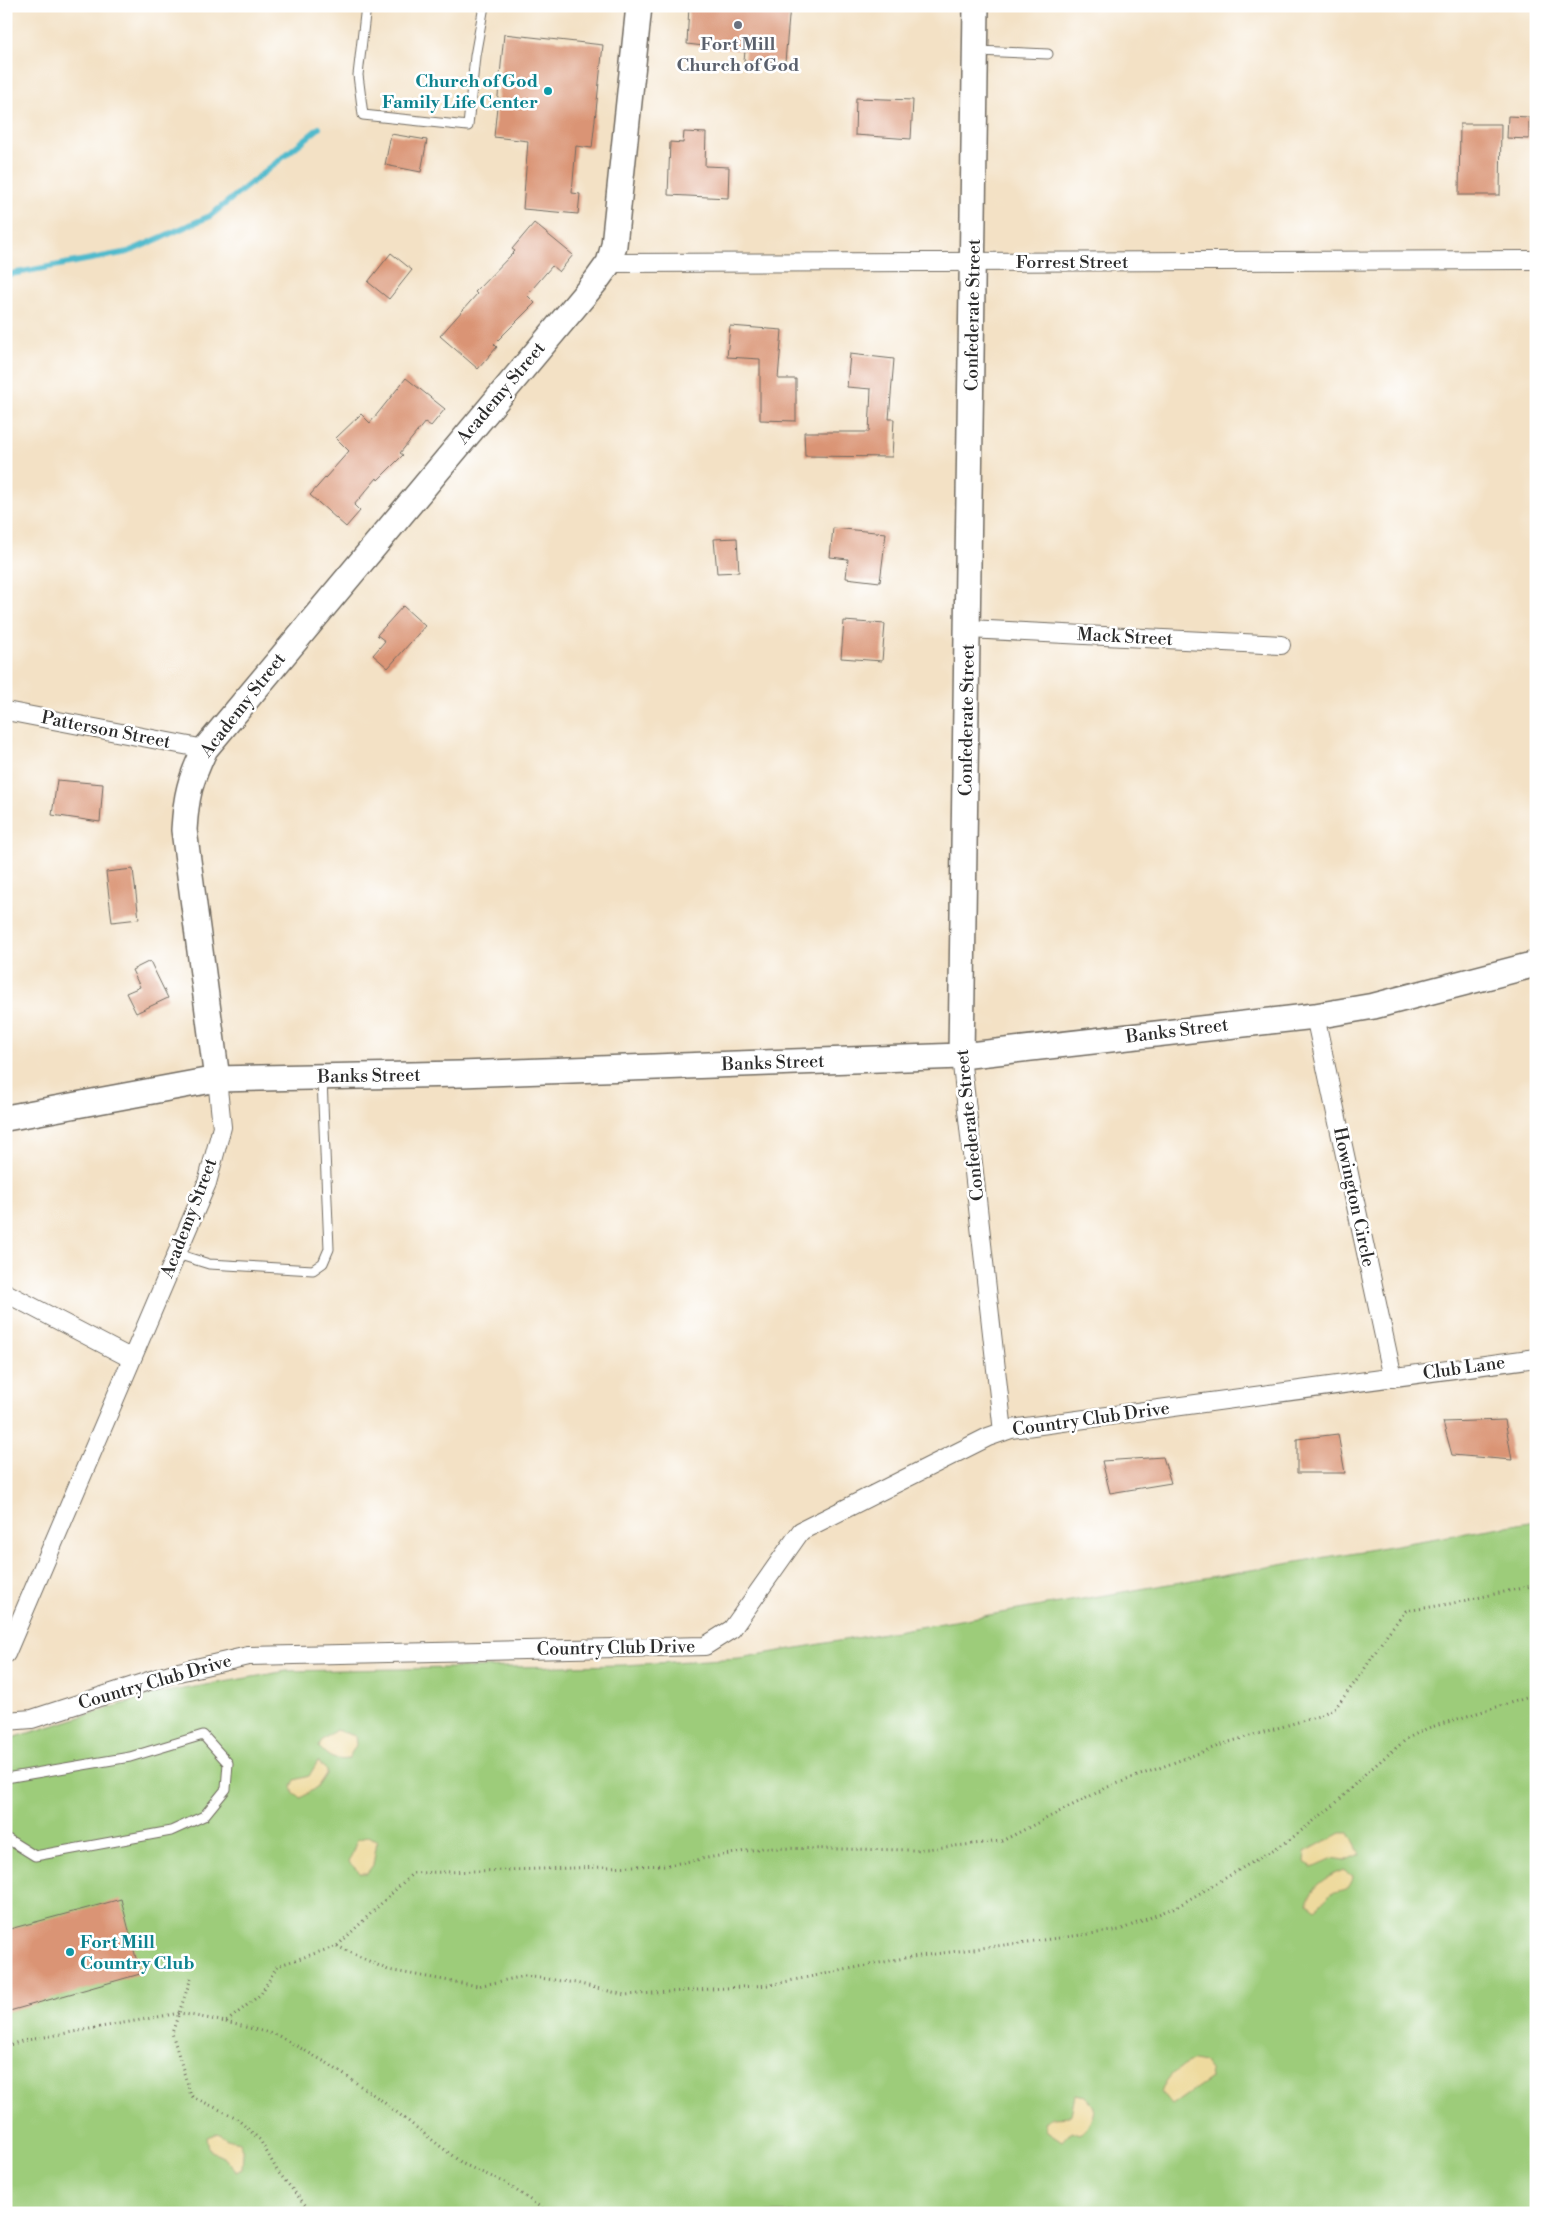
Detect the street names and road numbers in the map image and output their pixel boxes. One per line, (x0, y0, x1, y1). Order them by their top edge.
street label: Confederate Street (960, 238, 986, 391)
street label: Forrest Street (1016, 251, 1129, 274)
street label: Academy Street (451, 337, 551, 450)
street label: Mack Street (1076, 623, 1174, 651)
street label: Confederate Street (954, 643, 980, 796)
street label: Academy Street (194, 648, 291, 763)
street label: Patterson Street (39, 706, 173, 754)
street label: Banks Street (1123, 1013, 1230, 1049)
street label: Confederate Street (951, 1047, 989, 1202)
street label: Banks Street (720, 1050, 826, 1076)
street label: Banks Street (316, 1064, 421, 1088)
street label: Howington Circle (1328, 1125, 1380, 1269)
street label: Academy Street (155, 1154, 223, 1282)
street label: Club Lane (1421, 1351, 1507, 1385)
street label: Country Club Drive (1011, 1397, 1171, 1441)
street label: Country Club Drive (537, 1635, 695, 1661)
street label: Country Club Drive (76, 1649, 234, 1715)

